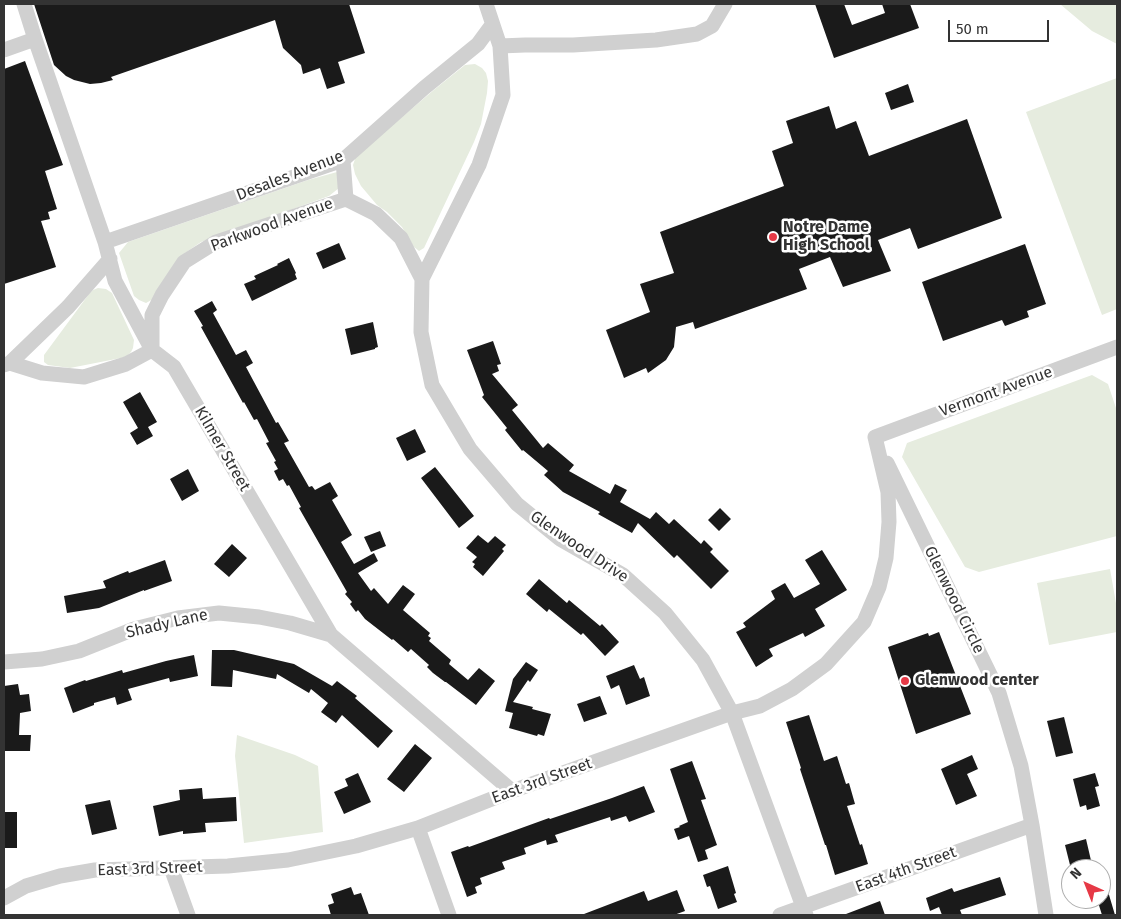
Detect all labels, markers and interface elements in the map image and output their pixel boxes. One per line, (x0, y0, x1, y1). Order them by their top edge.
scale bar (951, 10, 1052, 42)
text: 50 m (956, 20, 989, 38)
street label: Desales Avenue (234, 147, 346, 205)
street label: Parkwood Avenue (208, 194, 336, 256)
place label: Notre Dame High School (783, 218, 869, 256)
marker: Notre Dame High School (767, 231, 779, 243)
street label: Vermont Avenue (937, 363, 1055, 421)
street label: Kilmer Street (190, 403, 254, 495)
street label: Glenwood Drive (526, 507, 632, 587)
street label: Glenwood Circle (920, 543, 988, 657)
street label: Shady Lane (124, 605, 210, 643)
place label: Glenwood center (915, 671, 1039, 691)
marker: Glenwood center (899, 675, 911, 687)
street label: East 3rd Street (489, 754, 595, 808)
street label: East 4th Street (853, 843, 959, 897)
street label: East 3rd Street (97, 858, 203, 880)
north arrow (1061, 859, 1111, 909)
text: N (1067, 864, 1085, 883)

